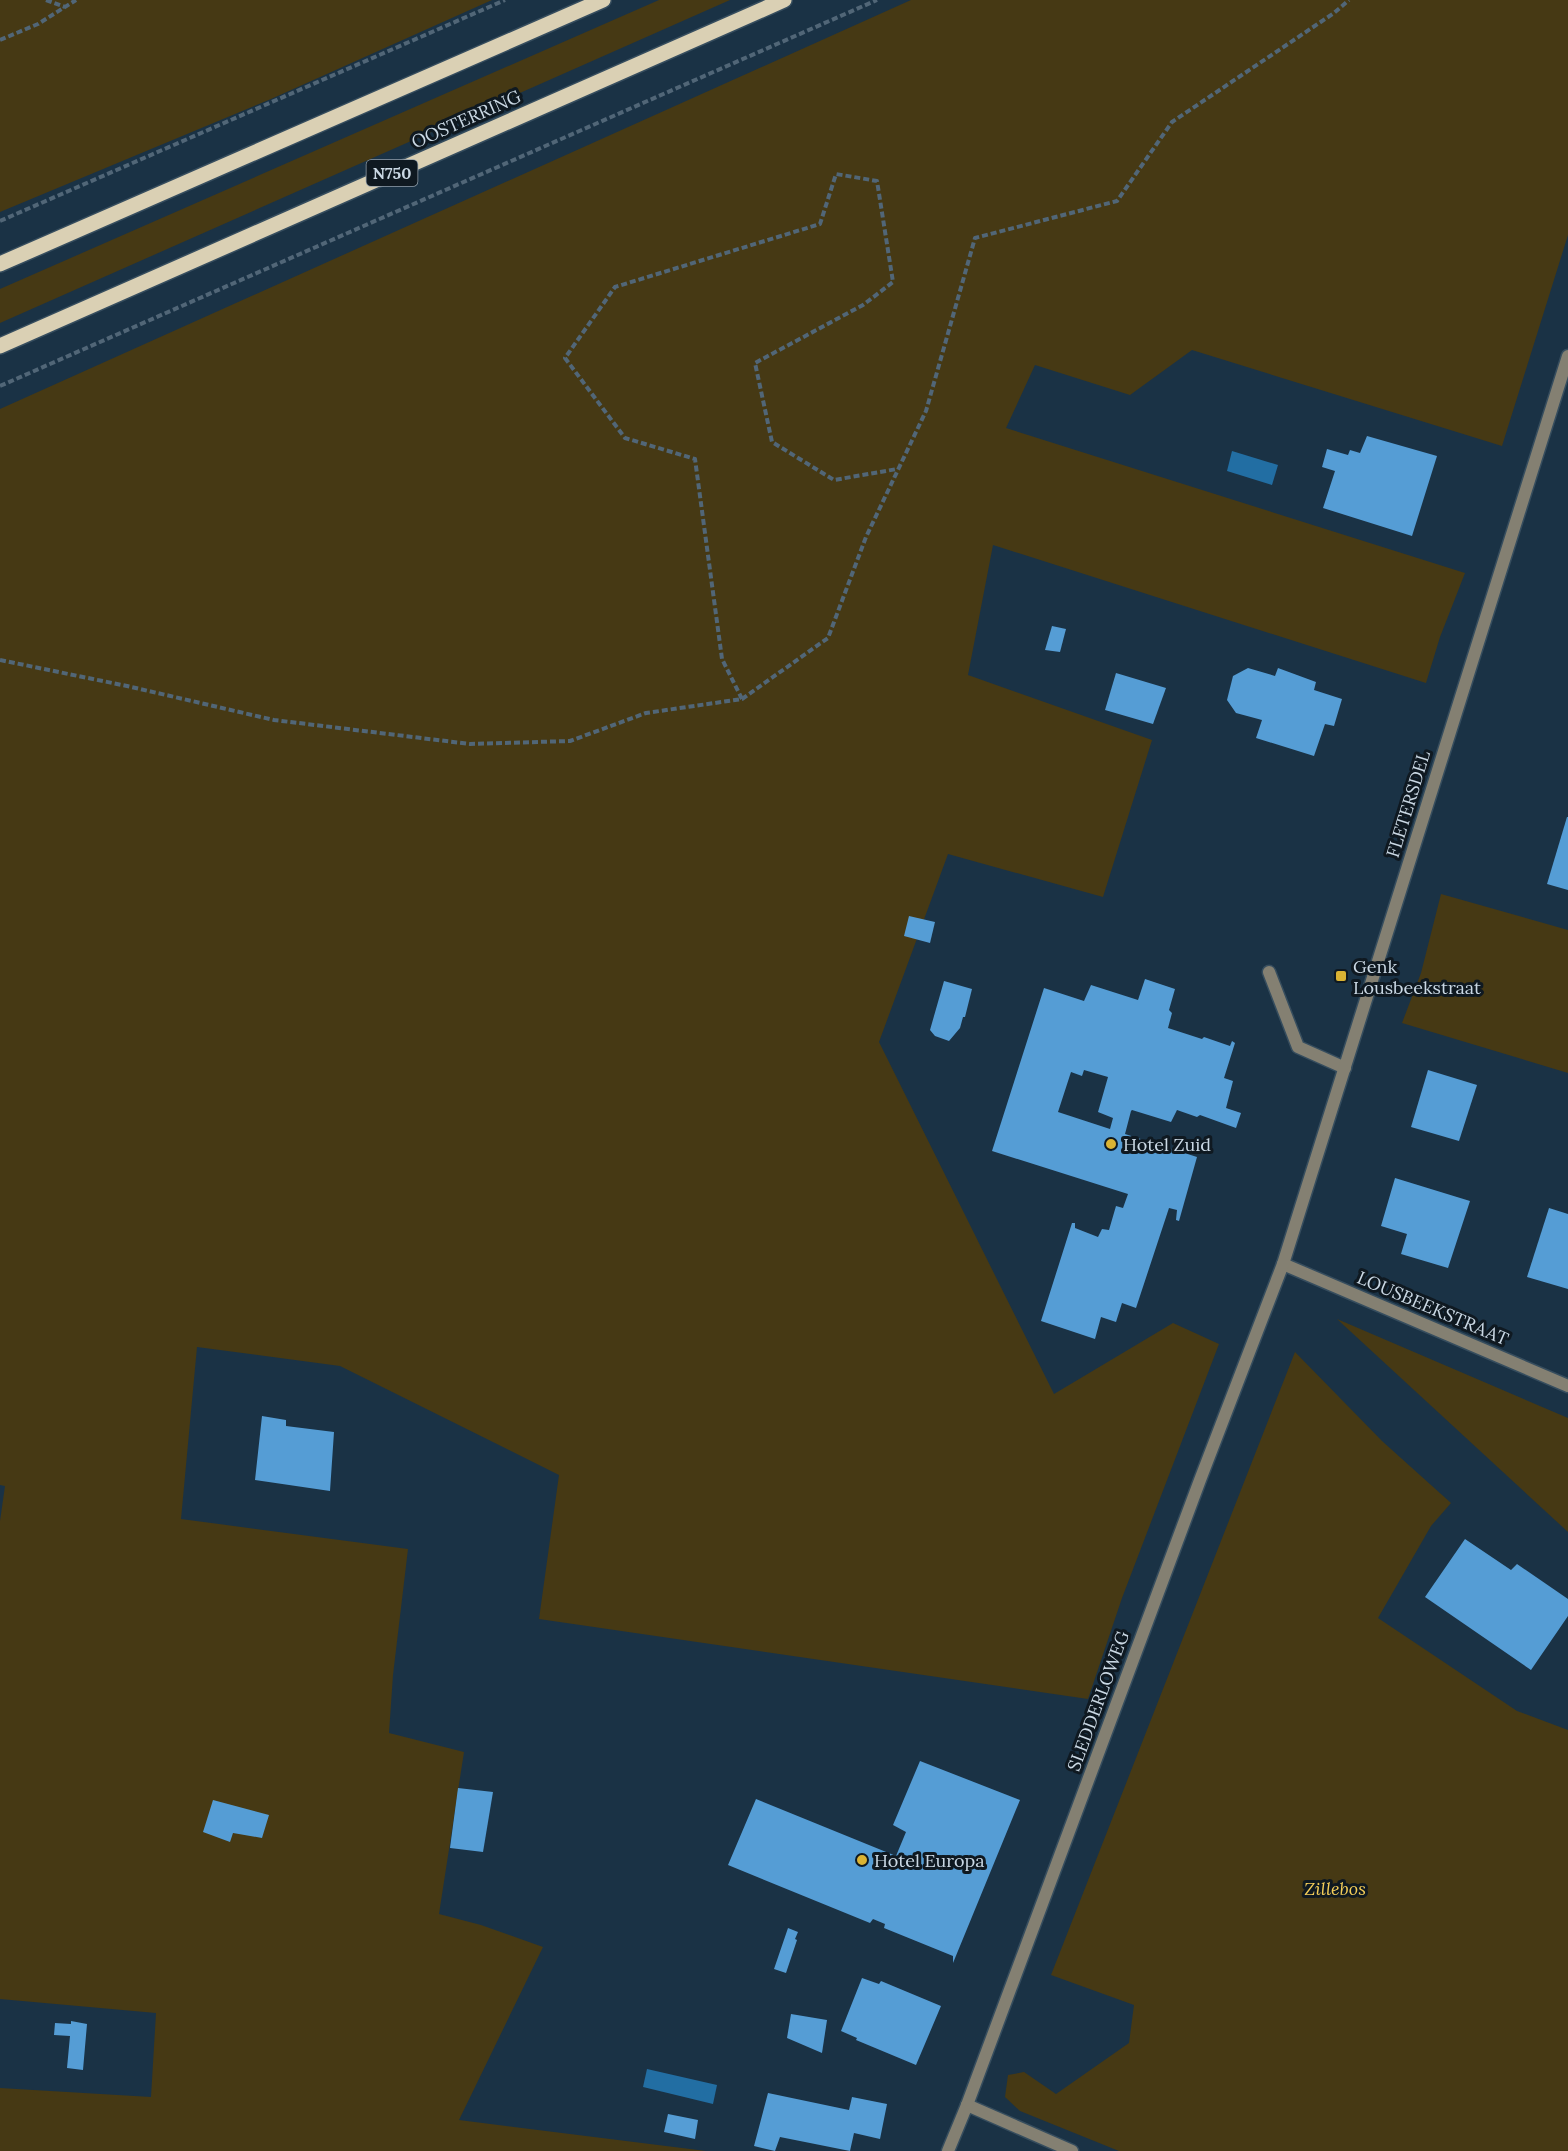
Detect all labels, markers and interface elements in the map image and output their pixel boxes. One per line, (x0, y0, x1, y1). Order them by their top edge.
street label: OOSTERRING (408, 84, 525, 153)
road number: N750 (366, 160, 418, 186)
street label: FLETERSDEL (1381, 747, 1435, 860)
place label: Genk Lousbeekstraat (1353, 955, 1481, 999)
marker: Genk Lousbeekstraat (1334, 969, 1348, 983)
place label: Hotel Zuid (1123, 1133, 1211, 1156)
marker: Hotel Zuid (1104, 1137, 1118, 1151)
street label: LOUSBEEKSTRAAT (1354, 1266, 1513, 1350)
street label: SLEDDERLOWEG (1062, 1627, 1134, 1774)
place label: Hotel Europa (874, 1849, 985, 1872)
marker: Hotel Europa (855, 1853, 869, 1867)
park label: Zillebos (1304, 1877, 1366, 1900)

